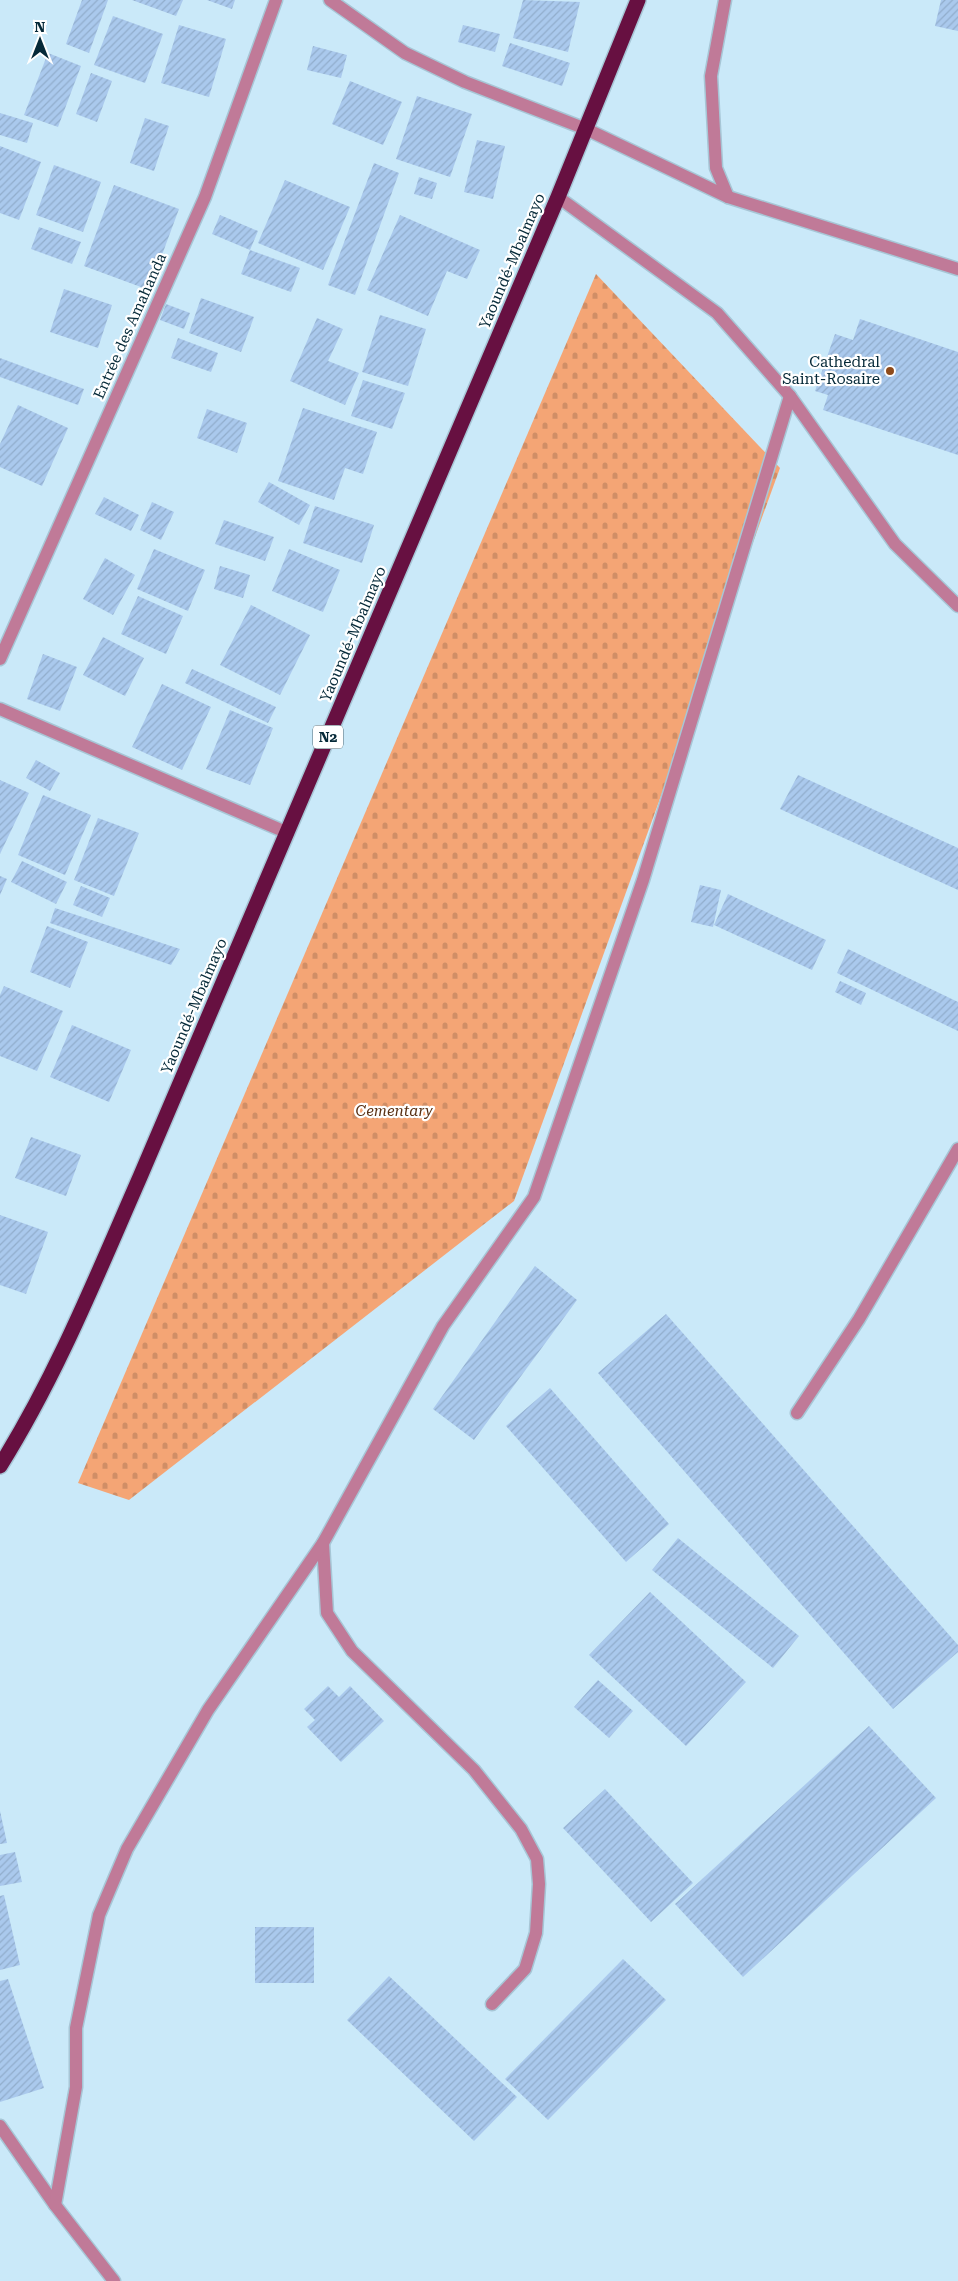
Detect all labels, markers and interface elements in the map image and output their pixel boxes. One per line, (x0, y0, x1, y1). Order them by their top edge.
north arrow (15, 15, 65, 65)
text: N (35, 19, 46, 35)
street label: Yaoundé-Mbalmayo (475, 190, 549, 332)
street label: Entrée des Amahanda (90, 250, 170, 402)
place label: Cathedral Saint-Rosaire (782, 353, 880, 388)
marker: Cathedral Saint-Rosaire (884, 365, 896, 377)
street label: Yaoundé-Mbalmayo (316, 563, 390, 705)
road number: N2 (313, 726, 343, 749)
street label: Yaoundé-Mbalmayo (157, 935, 231, 1077)
park label: Cementary (355, 1102, 433, 1120)

